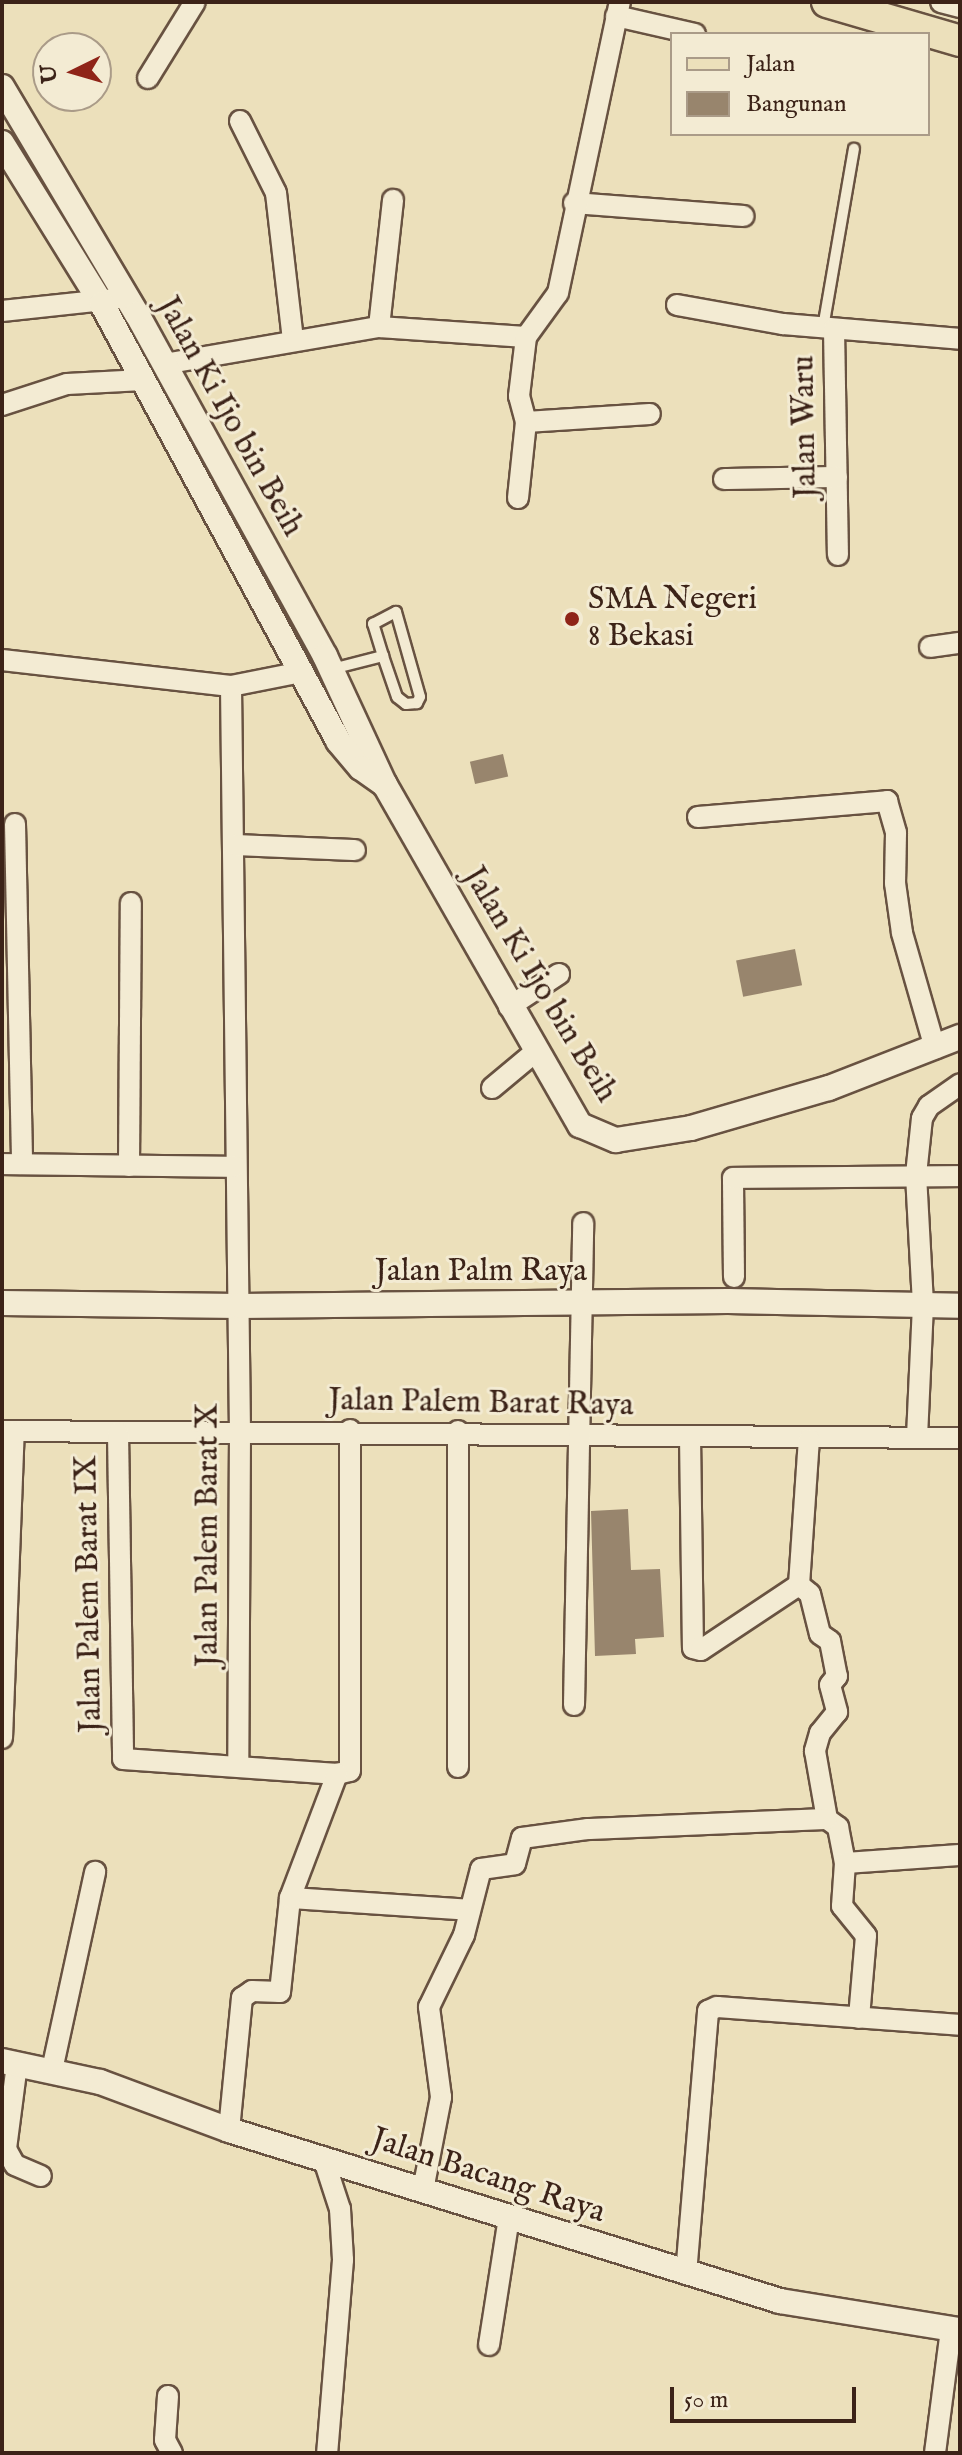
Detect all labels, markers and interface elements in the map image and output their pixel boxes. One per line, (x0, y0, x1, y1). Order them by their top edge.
north arrow (32, 32, 112, 112)
legend (670, 32, 930, 136)
text: Jalan (746, 49, 795, 80)
text: U (35, 63, 65, 84)
text: Bangunan (746, 89, 846, 120)
street label: Jalan Ki Ijo bin Beih (147, 291, 311, 543)
street label: Jalan Waru (786, 355, 826, 499)
place label: SMA Negeri 8 Bekasi (588, 582, 757, 657)
marker: SMA Negeri 8 Bekasi (563, 610, 581, 628)
street label: Jalan Ki Ijo bin Beih (454, 860, 624, 1110)
street label: Jalan Palm Raya (375, 1253, 587, 1291)
street label: Jalan Palem Barat Raya (328, 1382, 634, 1426)
street label: Jalan Palem Barat X (190, 1403, 228, 1667)
street label: Jalan Palem Barat IX (68, 1455, 112, 1733)
street label: Jalan Bacang Raya (366, 2121, 610, 2233)
scale bar (674, 2371, 860, 2421)
text: 50 m (684, 2385, 728, 2416)

